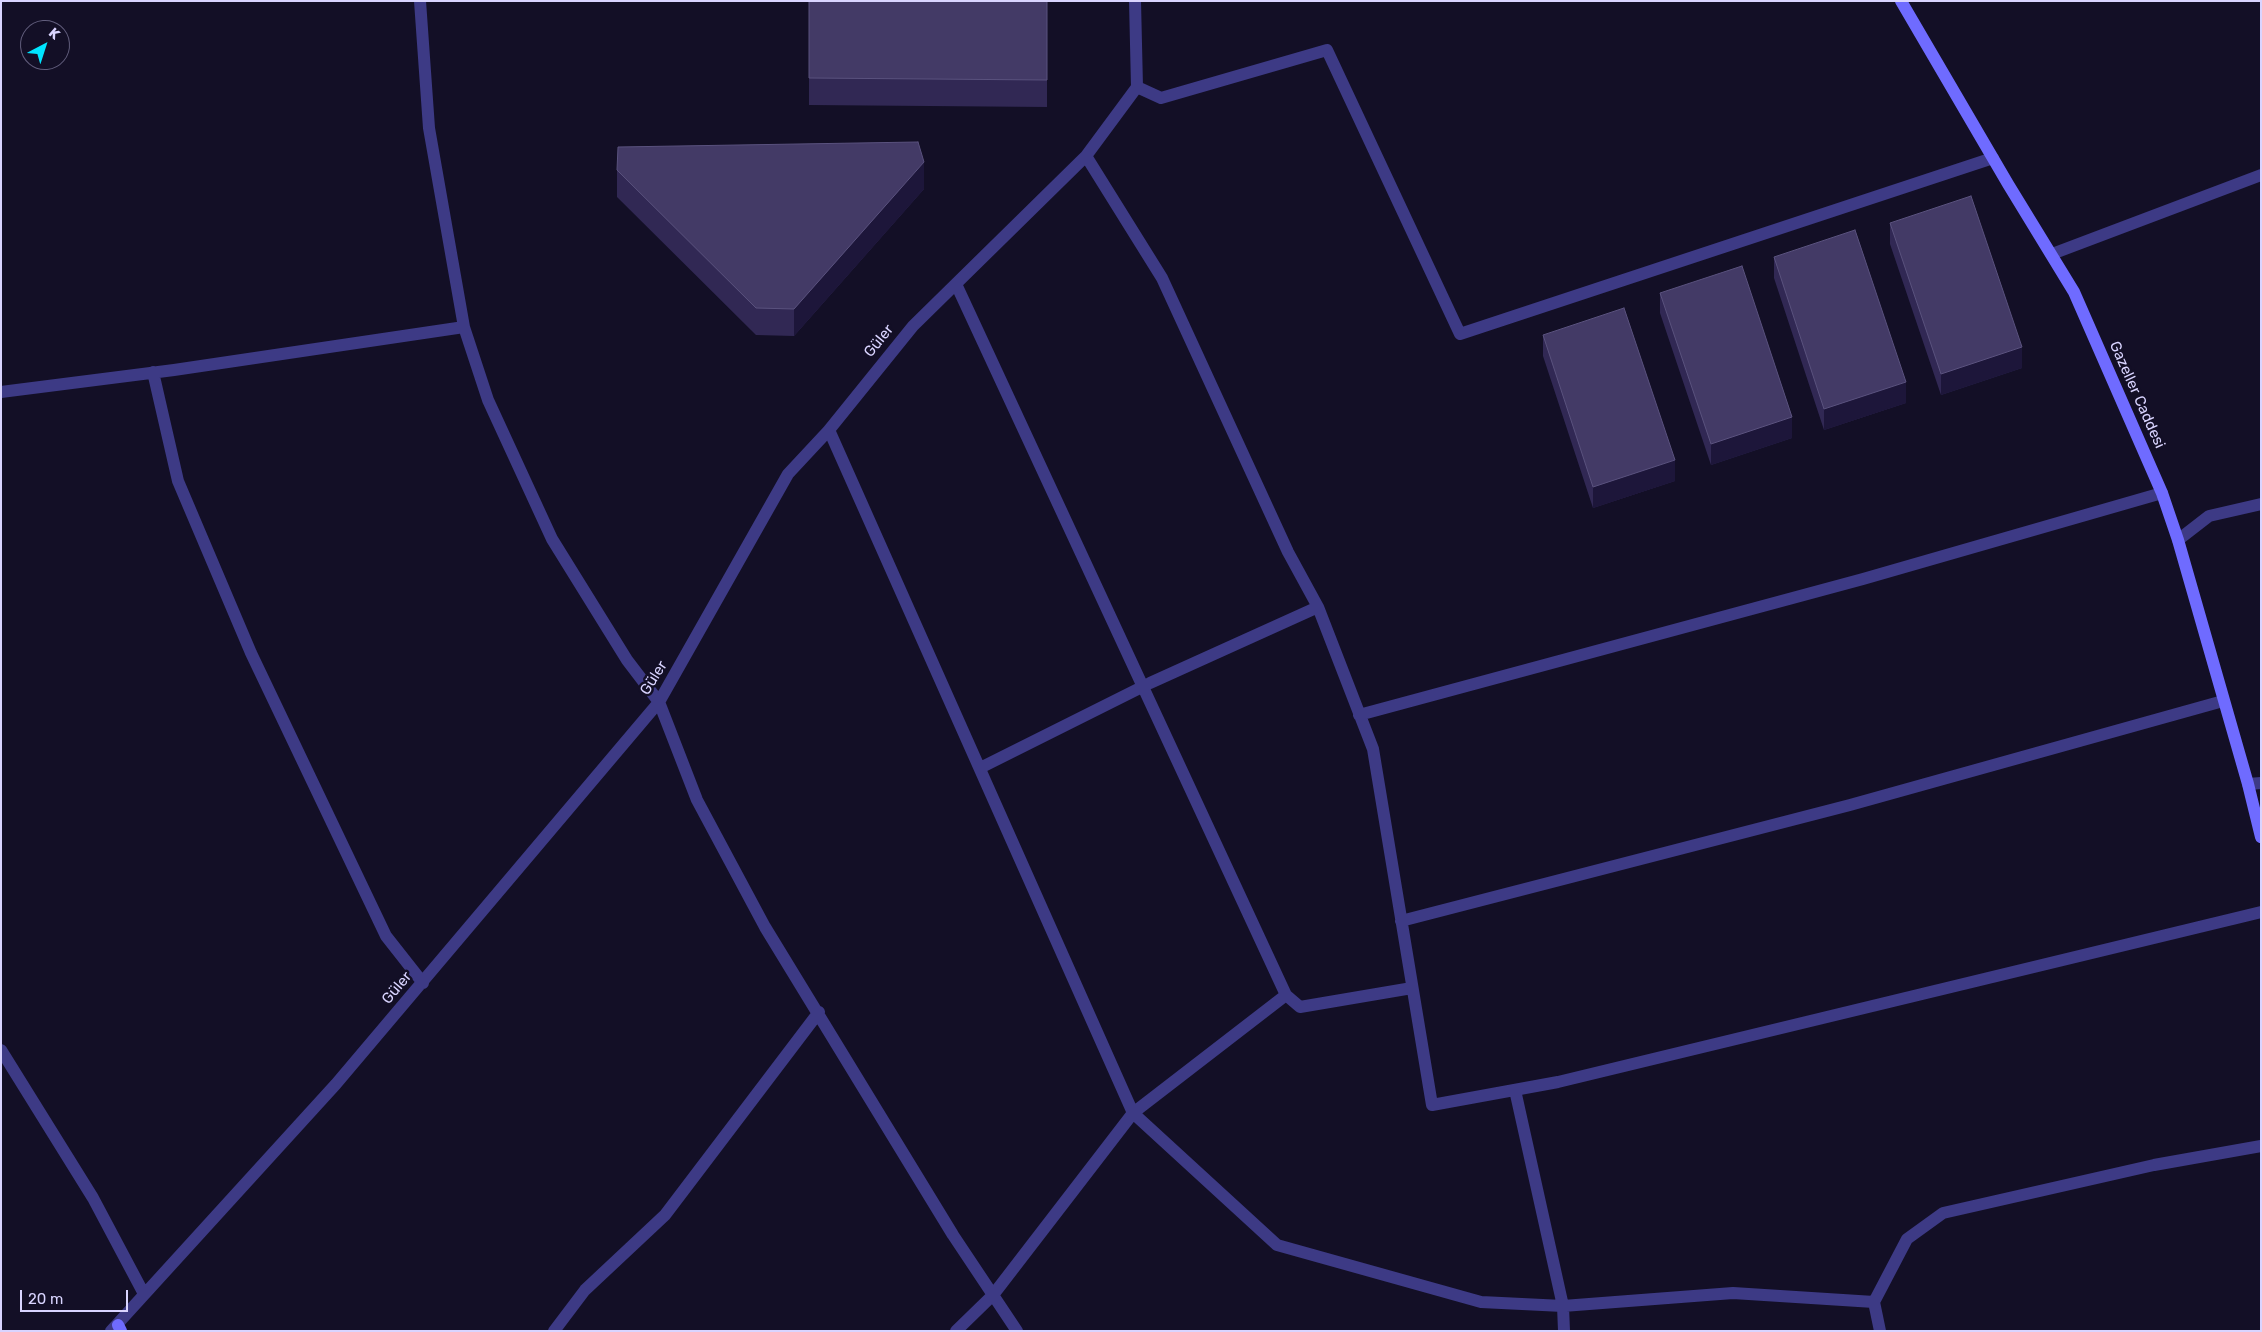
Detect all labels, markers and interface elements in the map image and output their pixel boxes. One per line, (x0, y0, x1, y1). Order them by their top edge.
north arrow (20, 20, 70, 70)
text: K (45, 24, 63, 43)
street label: Güler (860, 321, 898, 361)
street label: Gazeller Caddesi (2105, 339, 2169, 451)
street label: Güler (637, 658, 671, 698)
street label: Güler (378, 968, 416, 1008)
scale bar (22, 1280, 130, 1312)
text: 20 m (28, 1290, 63, 1308)

